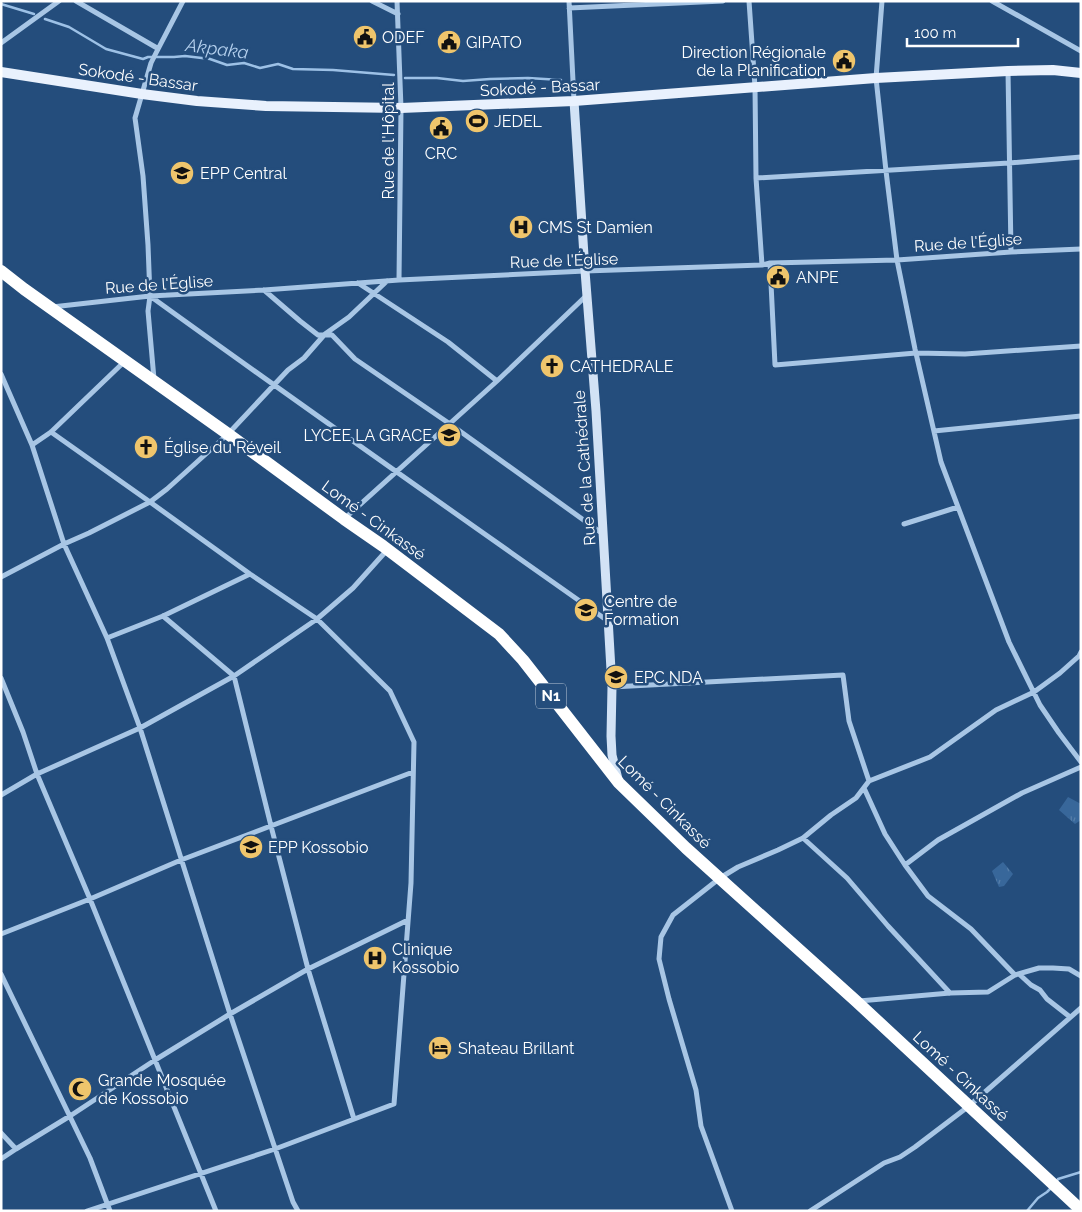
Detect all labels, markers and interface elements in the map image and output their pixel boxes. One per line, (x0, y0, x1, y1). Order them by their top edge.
scale bar (907, 15, 1018, 47)
public building icon: ODEF (352, 24, 378, 50)
text: 100 m (914, 24, 956, 42)
place label: ODEF (382, 28, 425, 47)
public building icon: GIPATO (436, 29, 462, 55)
place label: GIPATO (466, 33, 522, 52)
water label: Akpaka (183, 34, 250, 63)
place label: Direction Régionale de la Planification (681, 43, 826, 80)
public building icon: Direction Régionale de la Planification (831, 48, 857, 74)
street label: Sokodé - Bassar (77, 60, 199, 95)
street label: Sokodé - Bassar (479, 75, 601, 100)
street label: Rue de l'Hôpital (379, 82, 398, 199)
sports icon: JEDEL (464, 108, 490, 134)
place label: JEDEL (494, 112, 543, 131)
public building icon: CRC (428, 115, 454, 141)
place label: CRC (425, 144, 457, 163)
school or university icon: EPP Central (169, 160, 195, 186)
place label: EPP Central (200, 164, 288, 183)
hospital icon: CMS St Damien (508, 214, 534, 240)
place label: CMS St Damien (538, 218, 653, 237)
street label: Rue de l'Église (913, 228, 1023, 256)
street label: Rue de l'Église (510, 248, 618, 272)
public building icon: ANPE (765, 264, 791, 290)
place label: ANPE (796, 268, 839, 287)
street label: Rue de l'Église (104, 270, 214, 298)
church icon: CATHEDRALE (539, 353, 565, 379)
place label: CATHEDRALE (570, 357, 674, 376)
street label: Rue de la Cathédrale (570, 390, 599, 546)
school or university icon: LYCEE LA GRACE (436, 422, 462, 448)
place label: LYCEE LA GRACE (304, 426, 432, 445)
church icon: Église du Réveil (133, 434, 159, 460)
place label: Église du Réveil (164, 437, 281, 457)
street label: Lomé - Cinkassé (318, 476, 429, 564)
place label: Centre de Formation (604, 592, 679, 629)
school or university icon: Centre de Formation (573, 597, 599, 623)
school or university icon: EPC NDA (603, 664, 629, 690)
place label: EPC NDA (634, 668, 703, 687)
road number: N1 (536, 684, 566, 708)
street label: Lomé - Cinkassé (614, 752, 715, 853)
school or university icon: EPP Kossobio (238, 834, 264, 860)
place label: EPP Kossobio (268, 838, 368, 857)
place label: Clinique Kossobio (392, 940, 459, 977)
hospital icon: Clinique Kossobio (362, 945, 388, 971)
street label: Lomé - Cinkassé (909, 1027, 1012, 1125)
hotel icon: Shateau Brillant (427, 1035, 453, 1061)
place label: Shateau Brillant (458, 1039, 575, 1058)
place label: Grande Mosquée de Kossobio (98, 1071, 226, 1108)
mosque icon: Grande Mosquée de Kossobio (67, 1076, 93, 1102)

